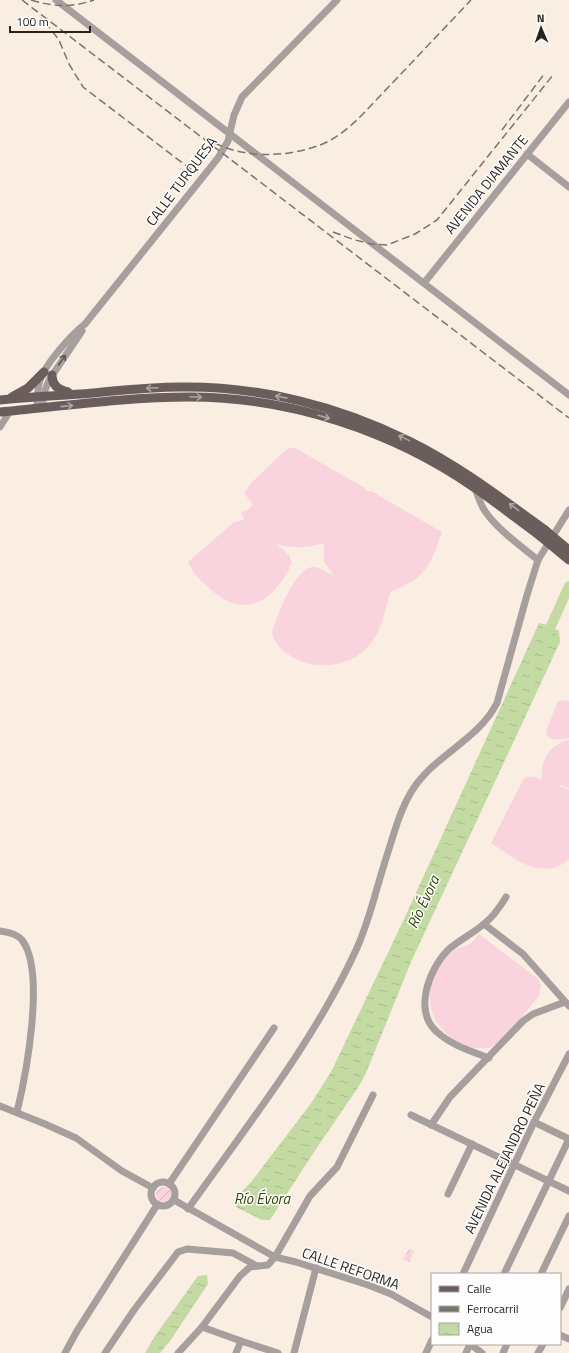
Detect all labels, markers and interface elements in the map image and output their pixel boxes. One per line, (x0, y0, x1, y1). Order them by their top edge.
scale bar (10, 8, 90, 34)
north arrow (521, 8, 561, 48)
text: N (537, 10, 545, 26)
text: 100 m (16, 12, 49, 31)
street label: AVENIDA DIAMANTE (439, 130, 533, 238)
street label: CALLE TURQUESA (140, 131, 222, 230)
one-way arrow (58, 355, 66, 366)
one-way arrow (146, 384, 159, 392)
one-way arrow (189, 393, 202, 401)
one-way arrow (275, 393, 288, 401)
one-way arrow (60, 402, 73, 409)
one-way arrow (318, 414, 331, 421)
one-way arrow (398, 434, 410, 441)
one-way arrow (509, 503, 520, 511)
water label: Río Évora (401, 870, 446, 932)
street label: AVENIDA ALEJANDRO PEÑA (458, 1078, 550, 1237)
water label: Río Évora (234, 1187, 291, 1210)
street label: CALLE REFORMA (299, 1242, 403, 1295)
legend (431, 1273, 561, 1345)
text: Calle (467, 1279, 491, 1298)
text: Ferrocarril (467, 1299, 519, 1318)
text: Agua (467, 1319, 493, 1338)

